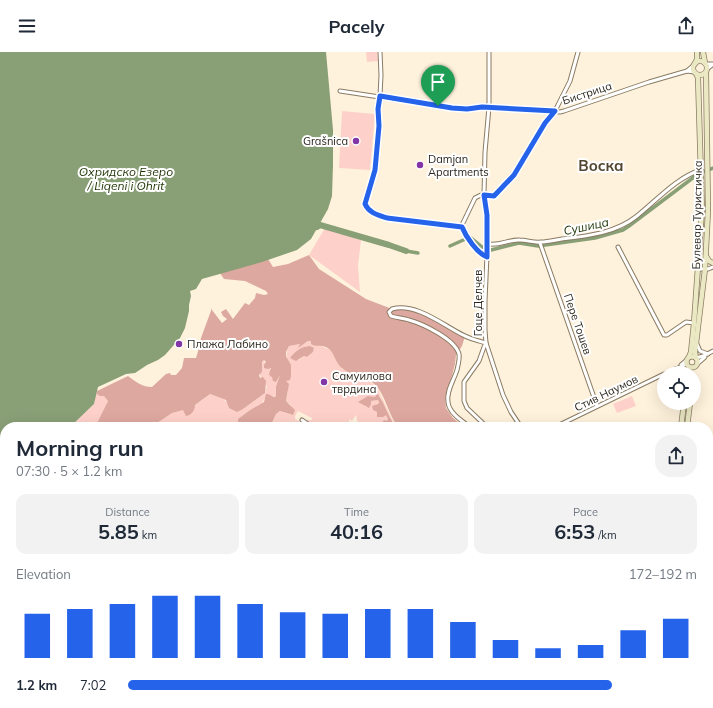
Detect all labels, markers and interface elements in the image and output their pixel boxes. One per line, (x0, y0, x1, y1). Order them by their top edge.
icon: menu (16, 15, 38, 37)
text: Pacely (329, 15, 384, 38)
icon: share (675, 15, 697, 37)
pin (421, 65, 455, 106)
icon: arrive (427, 71, 449, 93)
street label: Бистрица (560, 78, 614, 108)
place label: Grašnica (303, 134, 348, 148)
marker: Grašnica (351, 136, 361, 146)
place label: Damjan Apartments (428, 152, 489, 179)
district label: Воска (578, 156, 624, 175)
marker: Damjan Apartments (415, 160, 425, 170)
street label: Булевар Туристичка (689, 160, 705, 270)
water label: Охридско Езеро / Liqeni i Ohrit (79, 164, 173, 193)
water label: Сушица (562, 214, 610, 238)
street label: Гоце Делчев (471, 270, 485, 336)
street label: Пере Тошев (561, 292, 595, 356)
place label: Плажа Лабино (187, 337, 268, 351)
marker: Плажа Лабино (174, 339, 184, 349)
map controls (657, 366, 701, 410)
button: locate (657, 366, 701, 410)
place label: Самуилова тврдина (332, 369, 392, 396)
street label: Стив Наумов (572, 372, 640, 414)
marker: Самуилова тврдина (319, 377, 329, 387)
text: Morning run (16, 434, 144, 462)
button: share (655, 435, 697, 477)
text: 07:30 · 5 × 1.2 km (16, 463, 122, 479)
text: Distance (105, 505, 150, 519)
text: Time (344, 505, 369, 519)
text: Pace (573, 505, 598, 519)
text: 5.85 (98, 519, 139, 544)
text: 40:16 (330, 519, 383, 544)
text: 6:53 (554, 519, 595, 544)
text: km (139, 528, 157, 542)
text: /km (595, 528, 617, 542)
text: Elevation (16, 566, 71, 582)
text: 172–192 m (629, 566, 697, 582)
text: 1.2 km (16, 677, 57, 693)
text: 7:02 (80, 677, 106, 693)

